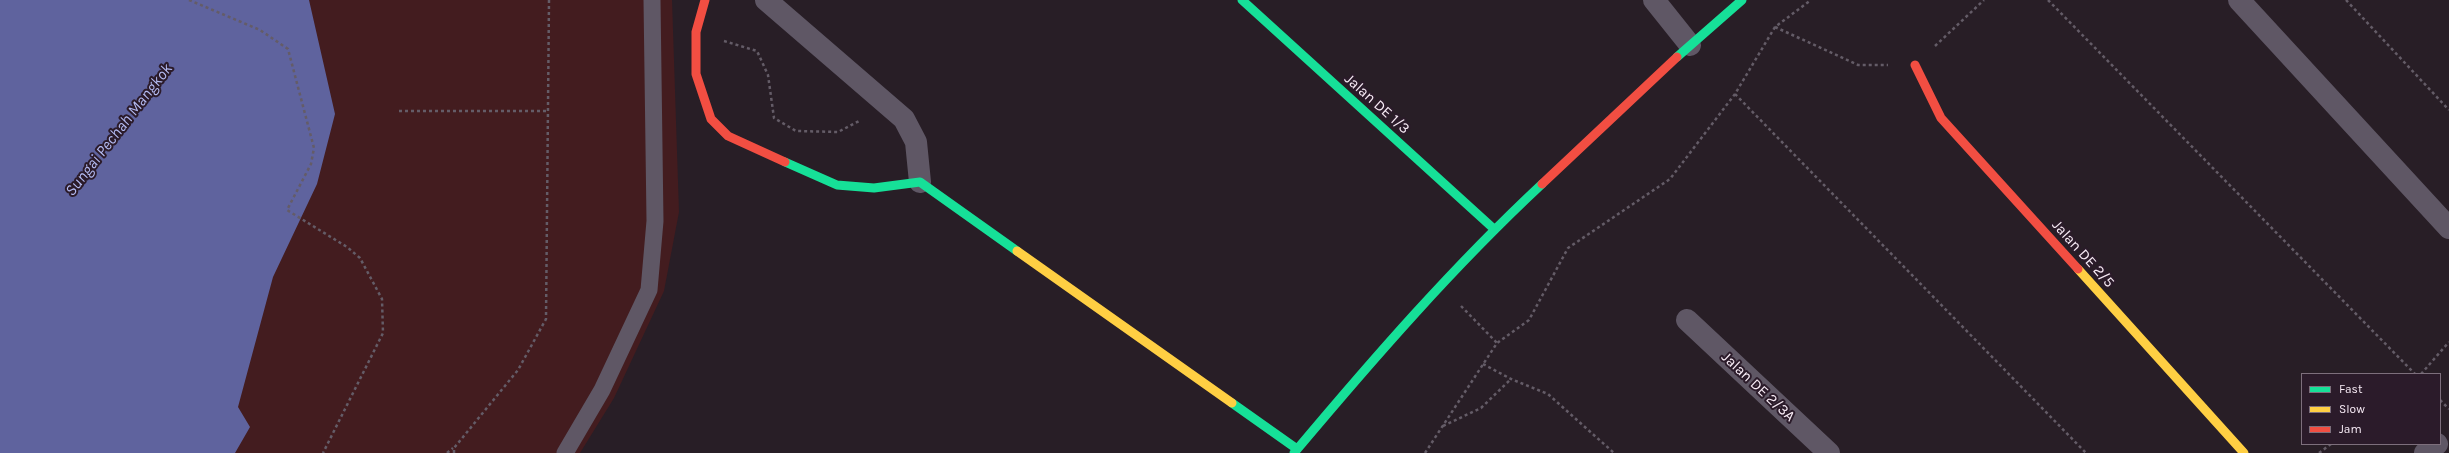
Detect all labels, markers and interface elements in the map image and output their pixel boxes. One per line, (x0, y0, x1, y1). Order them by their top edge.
water label: Sungai Pechah Mangkok (61, 60, 177, 200)
street label: Jalan DE 1/3 (1341, 70, 1413, 138)
street label: Jalan DE 2/5 (2048, 216, 2118, 292)
street label: Jalan DE 2/3A (1718, 348, 1798, 426)
legend (2301, 373, 2441, 445)
text: Fast (2339, 382, 2362, 396)
text: Slow (2339, 402, 2365, 416)
text: Jam (2339, 422, 2362, 436)

